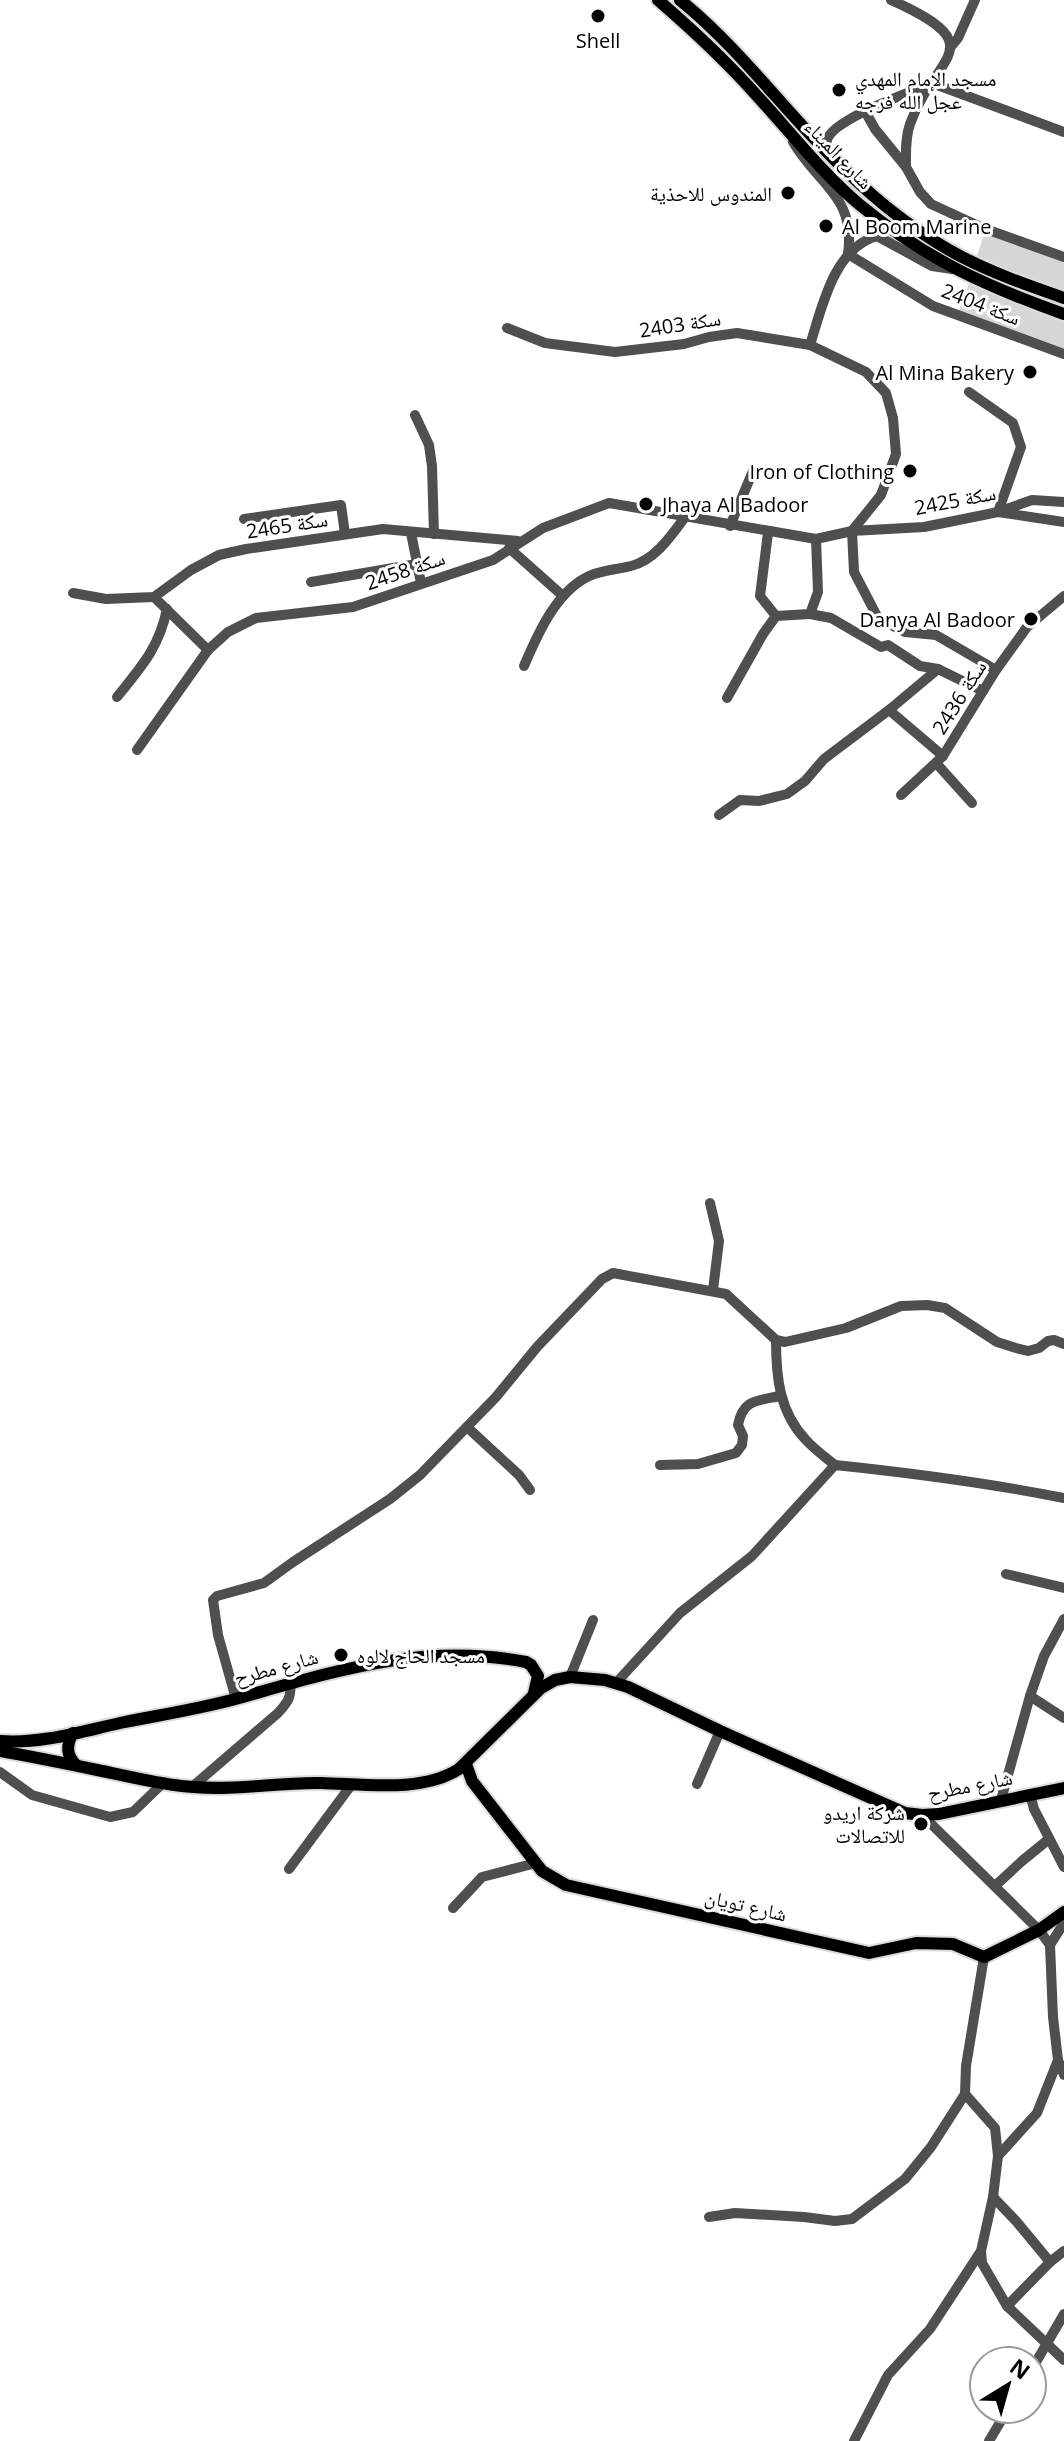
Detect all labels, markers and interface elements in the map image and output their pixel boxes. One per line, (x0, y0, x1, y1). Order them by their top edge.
marker: Shell (589, 7, 607, 25)
place label: Shell (576, 27, 620, 54)
place label: مسجد الإمام المهدي عجل الله فرجه (855, 65, 996, 115)
marker: مسجد الإمام المهدي عجل الله فرجه (830, 81, 848, 99)
street label: شارع الميناء (799, 113, 879, 195)
place label: المندوس للاحذية (650, 180, 772, 207)
marker: المندوس للاحذية (779, 184, 797, 202)
place label: Al Boom Marine (842, 213, 991, 240)
marker: Al Boom Marine (817, 217, 835, 235)
street label: سكة 2404 (938, 277, 1024, 331)
street label: سكة 2403 (637, 304, 723, 344)
place label: Al Mina Bakery (876, 359, 1015, 386)
marker: Al Mina Bakery (1021, 363, 1039, 381)
place label: Iron of Clothing (750, 458, 894, 485)
marker: Iron of Clothing (901, 462, 919, 480)
street label: سكة 2425 (912, 479, 998, 521)
place label: Jhaya Al Badoor (660, 491, 808, 518)
marker: Jhaya Al Badoor (637, 495, 655, 513)
street label: سكة 2465 (244, 505, 330, 545)
street label: سكة 2458 (362, 544, 448, 596)
place label: Danya Al Badoor (859, 606, 1015, 633)
marker: Danya Al Badoor (1022, 610, 1040, 628)
street label: سكة 2436 (926, 655, 992, 739)
place label: مسجد الحاج لالوه (357, 1642, 485, 1669)
street label: شارع مطرح (231, 1643, 321, 1691)
marker: مسجد الحاج لالوه (332, 1646, 350, 1664)
street label: شارع مطرح (925, 1764, 1015, 1806)
place label: شركة اريدو للاتصالات (823, 1799, 905, 1849)
marker: شركة اريدو للاتصالات (912, 1815, 930, 1833)
street label: شارع تويان (702, 1883, 790, 1927)
north arrow (968, 2345, 1048, 2425)
text: N (1004, 2351, 1037, 2386)

